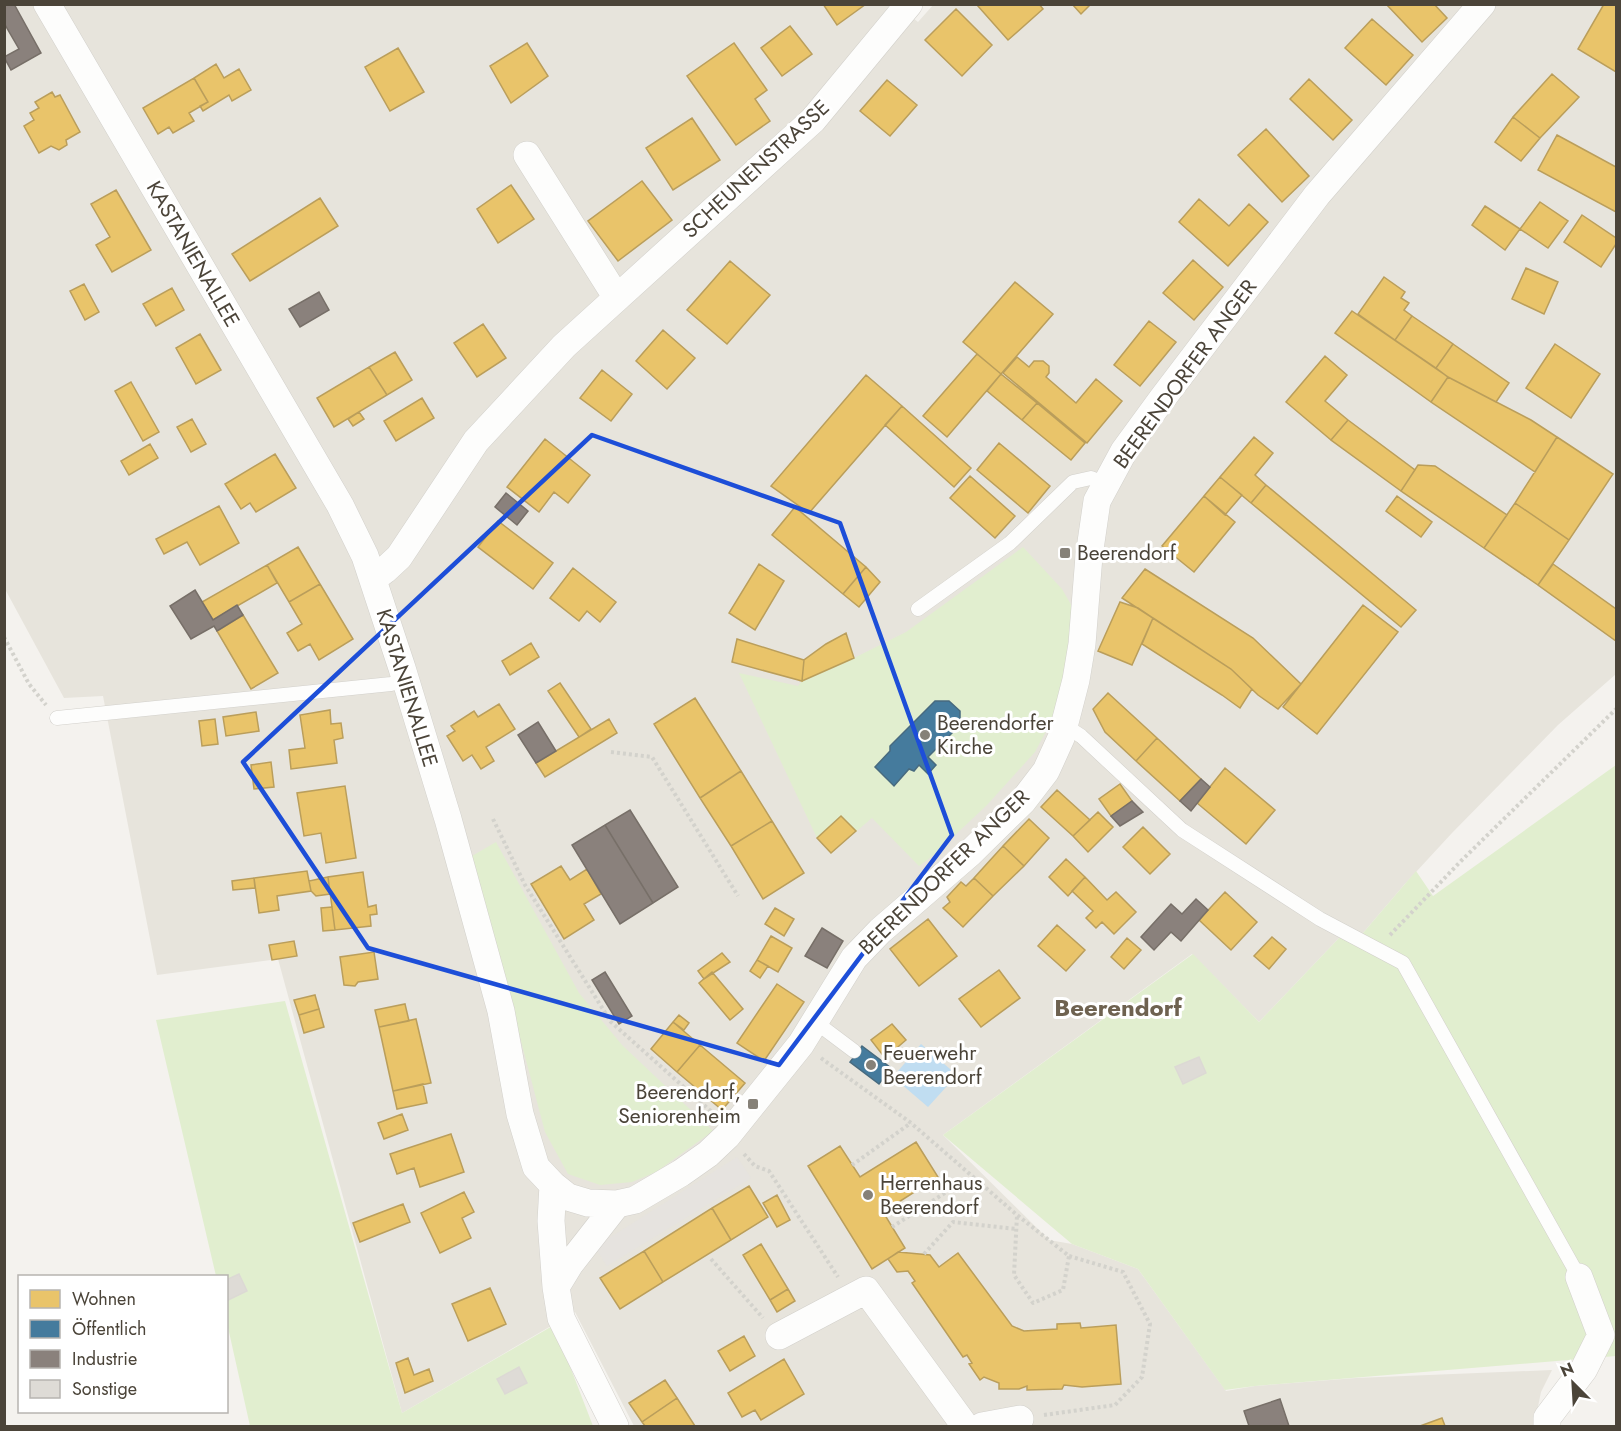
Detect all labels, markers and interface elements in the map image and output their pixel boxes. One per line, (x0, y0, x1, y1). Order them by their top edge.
street label: SCHEUNENSTRASSE (676, 93, 836, 245)
street label: KASTANIENALLEE (139, 176, 247, 332)
street label: BEERENDORFER ANGER (1106, 273, 1264, 475)
place label: Beerendorf (1077, 538, 1177, 568)
marker: Beerendorf (1058, 546, 1072, 560)
street label: KASTANIENALLEE (369, 605, 445, 771)
place label: Beerendorfer Kirche (937, 708, 1055, 762)
marker: Beerendorfer Kirche (918, 728, 932, 742)
street label: BEERENDORFER ANGER (852, 782, 1036, 962)
district label: Beerendorf (1054, 990, 1184, 1025)
place label: Feuerwehr Beerendorf (883, 1038, 983, 1092)
marker: Feuerwehr Beerendorf (864, 1058, 878, 1072)
place label: Beerendorf, Seniorenheim (618, 1077, 741, 1131)
marker: Beerendorf, Seniorenheim (746, 1097, 760, 1111)
place label: Herrenhaus Beerendorf (880, 1168, 982, 1222)
marker: Herrenhaus Beerendorf (861, 1188, 875, 1202)
legend (18, 1275, 228, 1413)
text: Wohnen (72, 1286, 136, 1312)
text: Öffentlich (72, 1316, 146, 1342)
text: Industrie (72, 1346, 137, 1372)
north arrow (1543, 1353, 1603, 1413)
text: N (1557, 1357, 1578, 1383)
text: Sonstige (72, 1376, 137, 1402)

